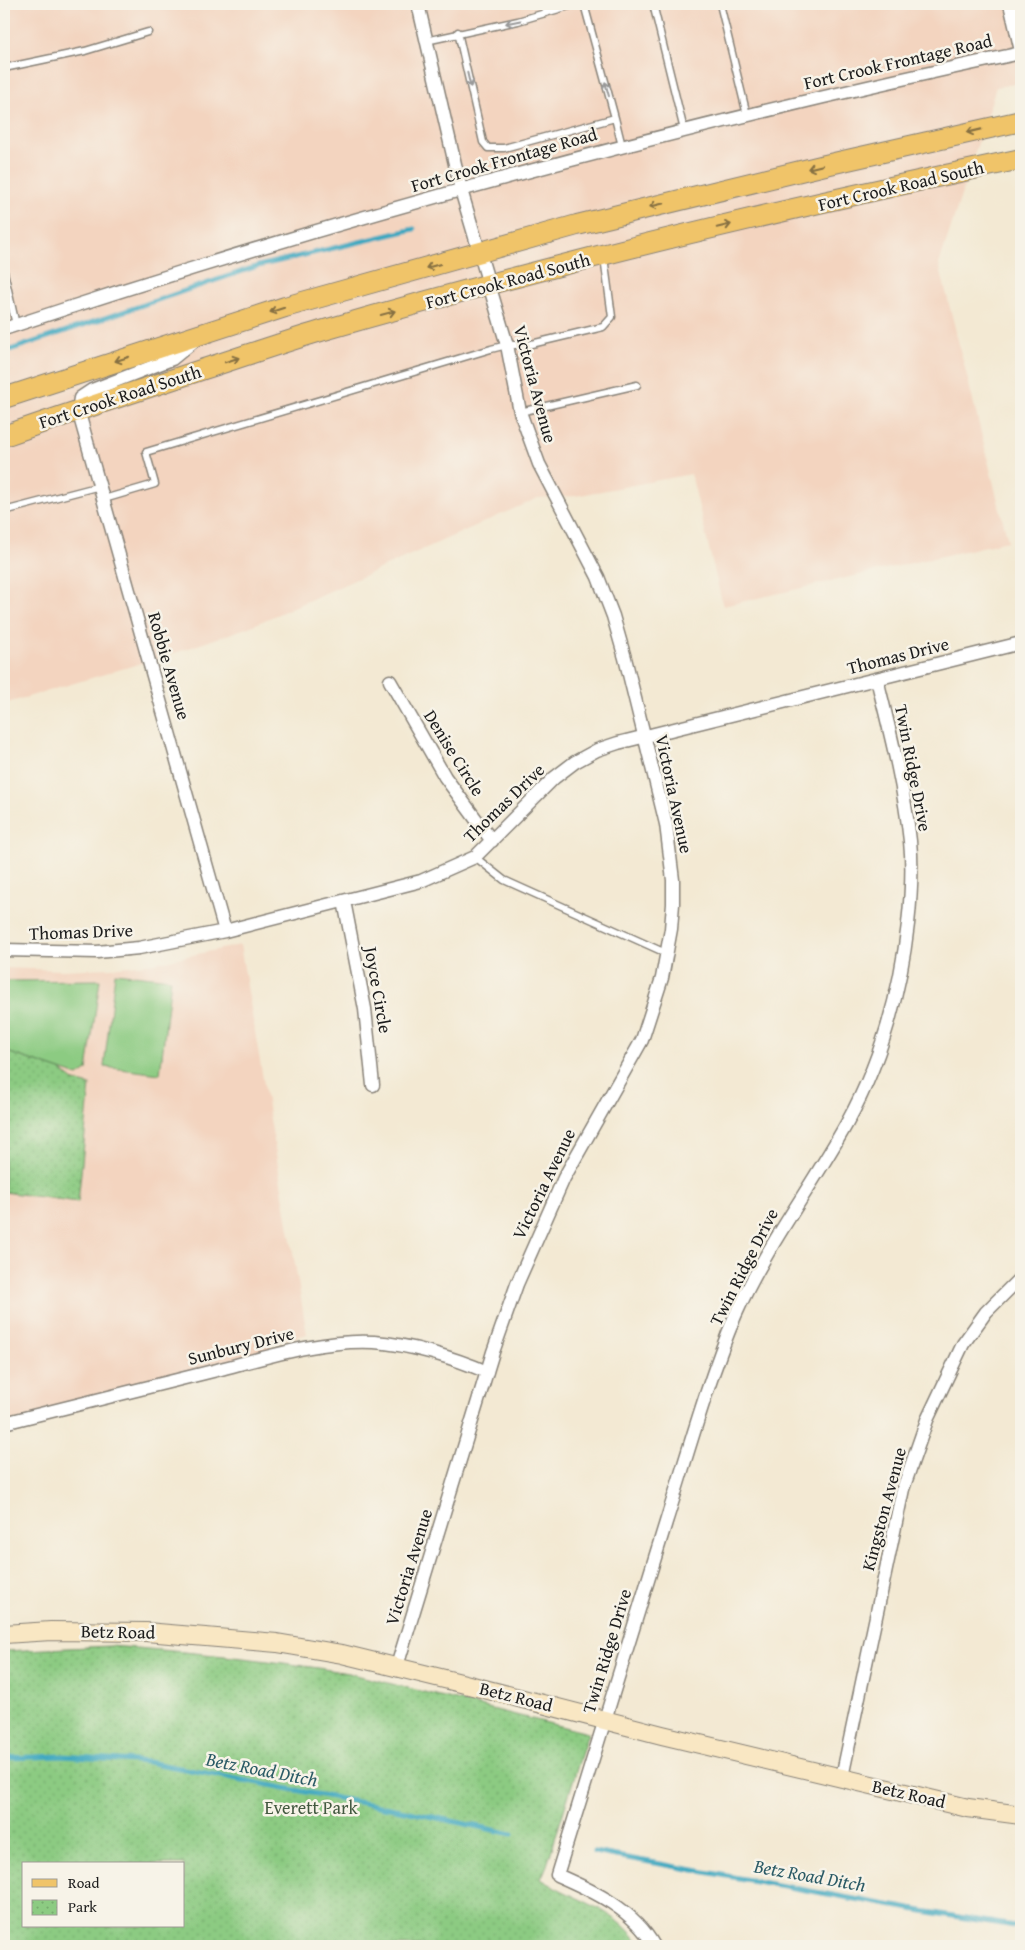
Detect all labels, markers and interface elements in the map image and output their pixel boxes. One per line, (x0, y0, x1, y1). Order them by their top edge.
one-way arrow (505, 17, 521, 27)
street label: Fort Crook Frontage Road (801, 27, 995, 96)
one-way arrow (465, 72, 474, 88)
one-way arrow (602, 82, 611, 98)
street label: Fort Crook Frontage Road (408, 120, 600, 199)
one-way arrow (966, 127, 982, 136)
street label: Fort Crook Road South (815, 153, 986, 218)
one-way arrow (808, 163, 824, 172)
one-way arrow (650, 201, 666, 210)
one-way arrow (716, 221, 732, 230)
street label: Fort Crook Road South (423, 246, 593, 315)
one-way arrow (425, 262, 441, 271)
one-way arrow (269, 306, 285, 315)
one-way arrow (380, 307, 396, 317)
street label: Victoria Avenue (507, 322, 564, 446)
one-way arrow (114, 355, 130, 365)
one-way arrow (224, 355, 240, 364)
street label: Fort Crook Road South (35, 358, 204, 436)
street label: Robbie Avenue (141, 609, 198, 723)
street label: Thomas Drive (844, 630, 952, 681)
street label: Twin Ridge Drive (888, 702, 939, 834)
street label: Denise Circle (417, 704, 492, 801)
street label: Victoria Avenue (649, 732, 700, 856)
street label: Thomas Drive (457, 757, 550, 849)
street label: Thomas Drive (28, 916, 133, 947)
street label: Joyce Circle (357, 943, 399, 1035)
street label: Victoria Avenue (505, 1124, 582, 1244)
street label: Twin Ridge Drive (702, 1203, 785, 1330)
street label: Sunbury Drive (185, 1319, 297, 1372)
street label: Kingston Avenue (854, 1444, 913, 1574)
street label: Victoria Avenue (378, 1505, 439, 1628)
street label: Twin Ridge Drive (575, 1585, 638, 1716)
street label: Betz Road (81, 1617, 156, 1646)
street label: Betz Road (477, 1674, 556, 1719)
water label: Betz Road Ditch (203, 1744, 320, 1794)
street label: Betz Road (870, 1772, 949, 1815)
park label: Everett Park (264, 1794, 358, 1821)
water label: Betz Road Ditch (751, 1851, 868, 1899)
legend (22, 1862, 185, 1928)
text: Road (68, 1872, 99, 1893)
text: Park (68, 1896, 97, 1917)

